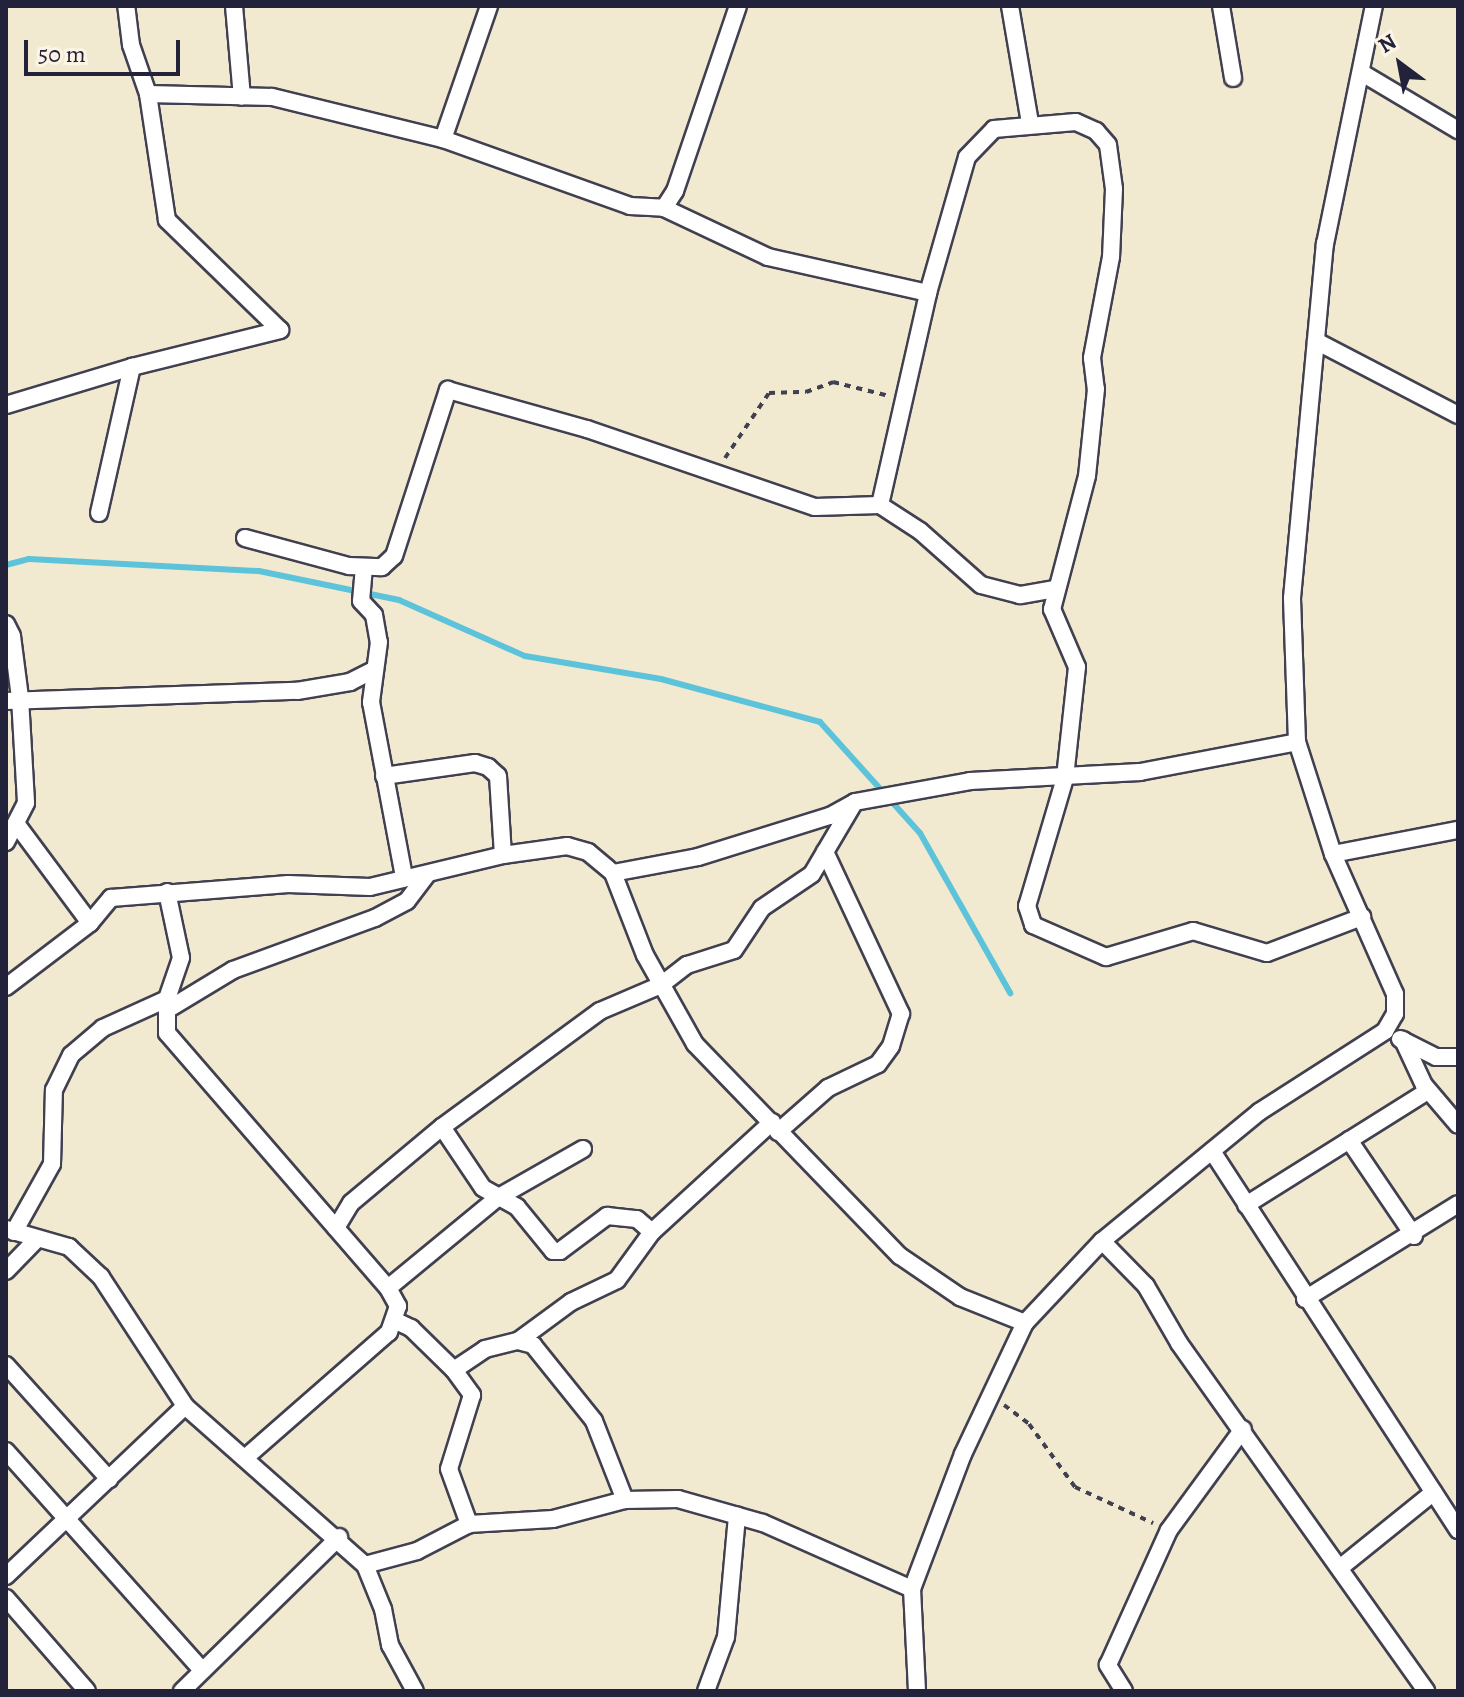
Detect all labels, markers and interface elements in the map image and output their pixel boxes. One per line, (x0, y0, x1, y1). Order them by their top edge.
scale bar (28, 24, 184, 74)
north arrow (1360, 24, 1440, 104)
text: N (1373, 27, 1402, 61)
text: 50 m (38, 38, 86, 70)

